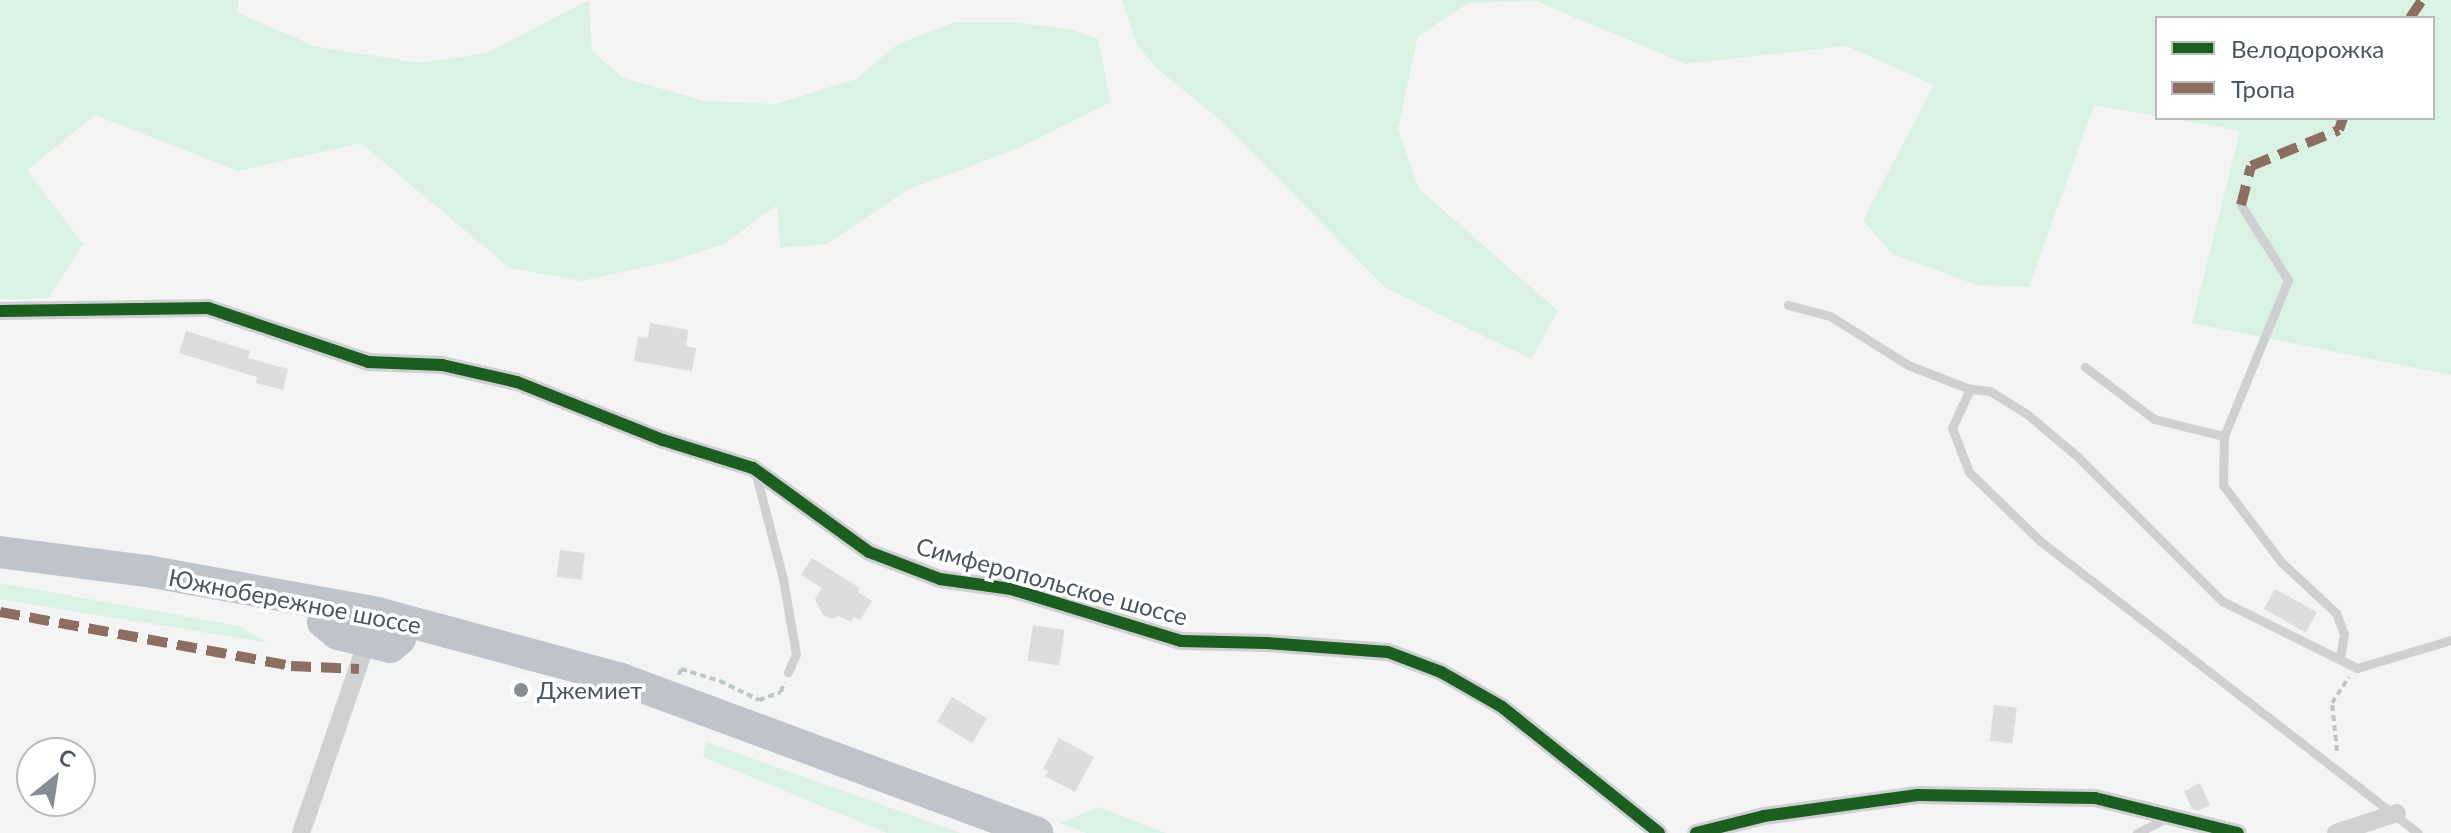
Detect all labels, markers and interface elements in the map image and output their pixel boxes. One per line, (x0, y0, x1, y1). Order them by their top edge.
legend (2155, 16, 2435, 120)
text: Велодорожка (2231, 34, 2384, 63)
text: Тропа (2231, 74, 2295, 103)
street label: Симферопольское шоссе (913, 531, 1191, 631)
street label: Южнобережное шоссе (166, 562, 424, 640)
place label: Джемиет (537, 676, 642, 704)
marker: Джемиет (512, 681, 530, 699)
north arrow (16, 737, 96, 817)
text: С (54, 742, 80, 773)

